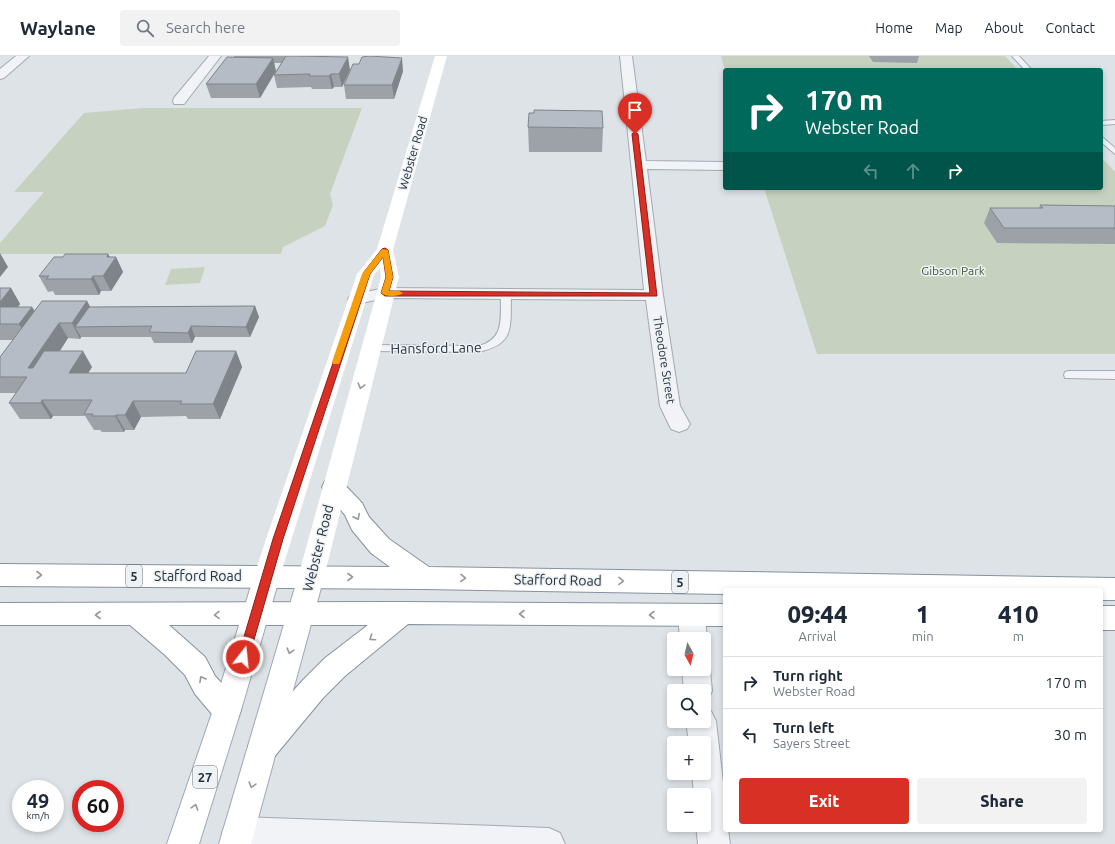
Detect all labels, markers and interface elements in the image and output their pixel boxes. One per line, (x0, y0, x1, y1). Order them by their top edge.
search box (120, 10, 400, 46)
text: Waylane (20, 17, 96, 39)
icon: search (134, 17, 156, 39)
text: Search here (166, 19, 245, 36)
text: Home (875, 20, 913, 36)
text: Map (935, 20, 963, 36)
text: About (985, 20, 1024, 36)
text: Contact (1046, 20, 1095, 36)
icon: right (739, 84, 791, 136)
text: 170 m (805, 84, 883, 115)
pin (618, 93, 652, 134)
icon: arrive (624, 99, 646, 121)
street label: Webster Road (396, 115, 429, 191)
text: Webster Road (805, 117, 919, 137)
icon: left (860, 160, 882, 182)
icon: ahead (902, 160, 924, 182)
icon: right (944, 160, 966, 182)
park label: Gibson Park (921, 264, 985, 277)
street label: Theodore Street (651, 315, 678, 405)
street label: Hansford Lane (390, 339, 482, 357)
one-way arrow (357, 382, 366, 389)
street label: Webster Road (300, 503, 336, 593)
one-way arrow (352, 513, 360, 521)
road number: 5 (126, 565, 142, 587)
street label: Stafford Road (154, 568, 242, 584)
one-way arrow (36, 571, 42, 579)
street label: Stafford Road (514, 571, 602, 589)
road number: 5 (672, 571, 688, 593)
one-way arrow (347, 573, 353, 581)
one-way arrow (460, 574, 466, 582)
one-way arrow (618, 577, 624, 585)
text: 09:44 (787, 601, 847, 628)
text: 1 (916, 601, 929, 628)
text: 410 (998, 601, 1039, 628)
one-way arrow (95, 610, 101, 619)
one-way arrow (214, 610, 220, 619)
one-way arrow (519, 610, 525, 618)
one-way arrow (649, 611, 655, 619)
text: Arrival (798, 629, 836, 643)
text: min (912, 629, 934, 643)
text: m (1013, 629, 1024, 643)
north arrow (667, 632, 711, 676)
map controls (667, 632, 711, 832)
one-way arrow (370, 633, 377, 640)
position arrow (222, 636, 264, 678)
one-way arrow (286, 648, 295, 655)
text: Turn right (773, 667, 843, 684)
icon: right (739, 672, 761, 694)
text: 170 m (1045, 674, 1087, 691)
one-way arrow (200, 676, 207, 683)
button: search (667, 684, 711, 728)
text: Webster Road (773, 684, 855, 698)
text: Turn left (773, 719, 834, 736)
icon: left (739, 724, 761, 746)
text: 30 m (1054, 726, 1087, 743)
button: + (667, 736, 711, 780)
text: Sayers Street (773, 736, 850, 750)
road number: 27 (193, 766, 217, 788)
button: Exit (739, 778, 909, 824)
button: Share (917, 778, 1087, 824)
speed limit sign: 60 (72, 780, 124, 832)
one-way arrow (248, 781, 257, 788)
button: − (667, 788, 711, 832)
text: 49 (27, 789, 49, 812)
one-way arrow (190, 804, 199, 811)
text: km/h (26, 810, 50, 821)

